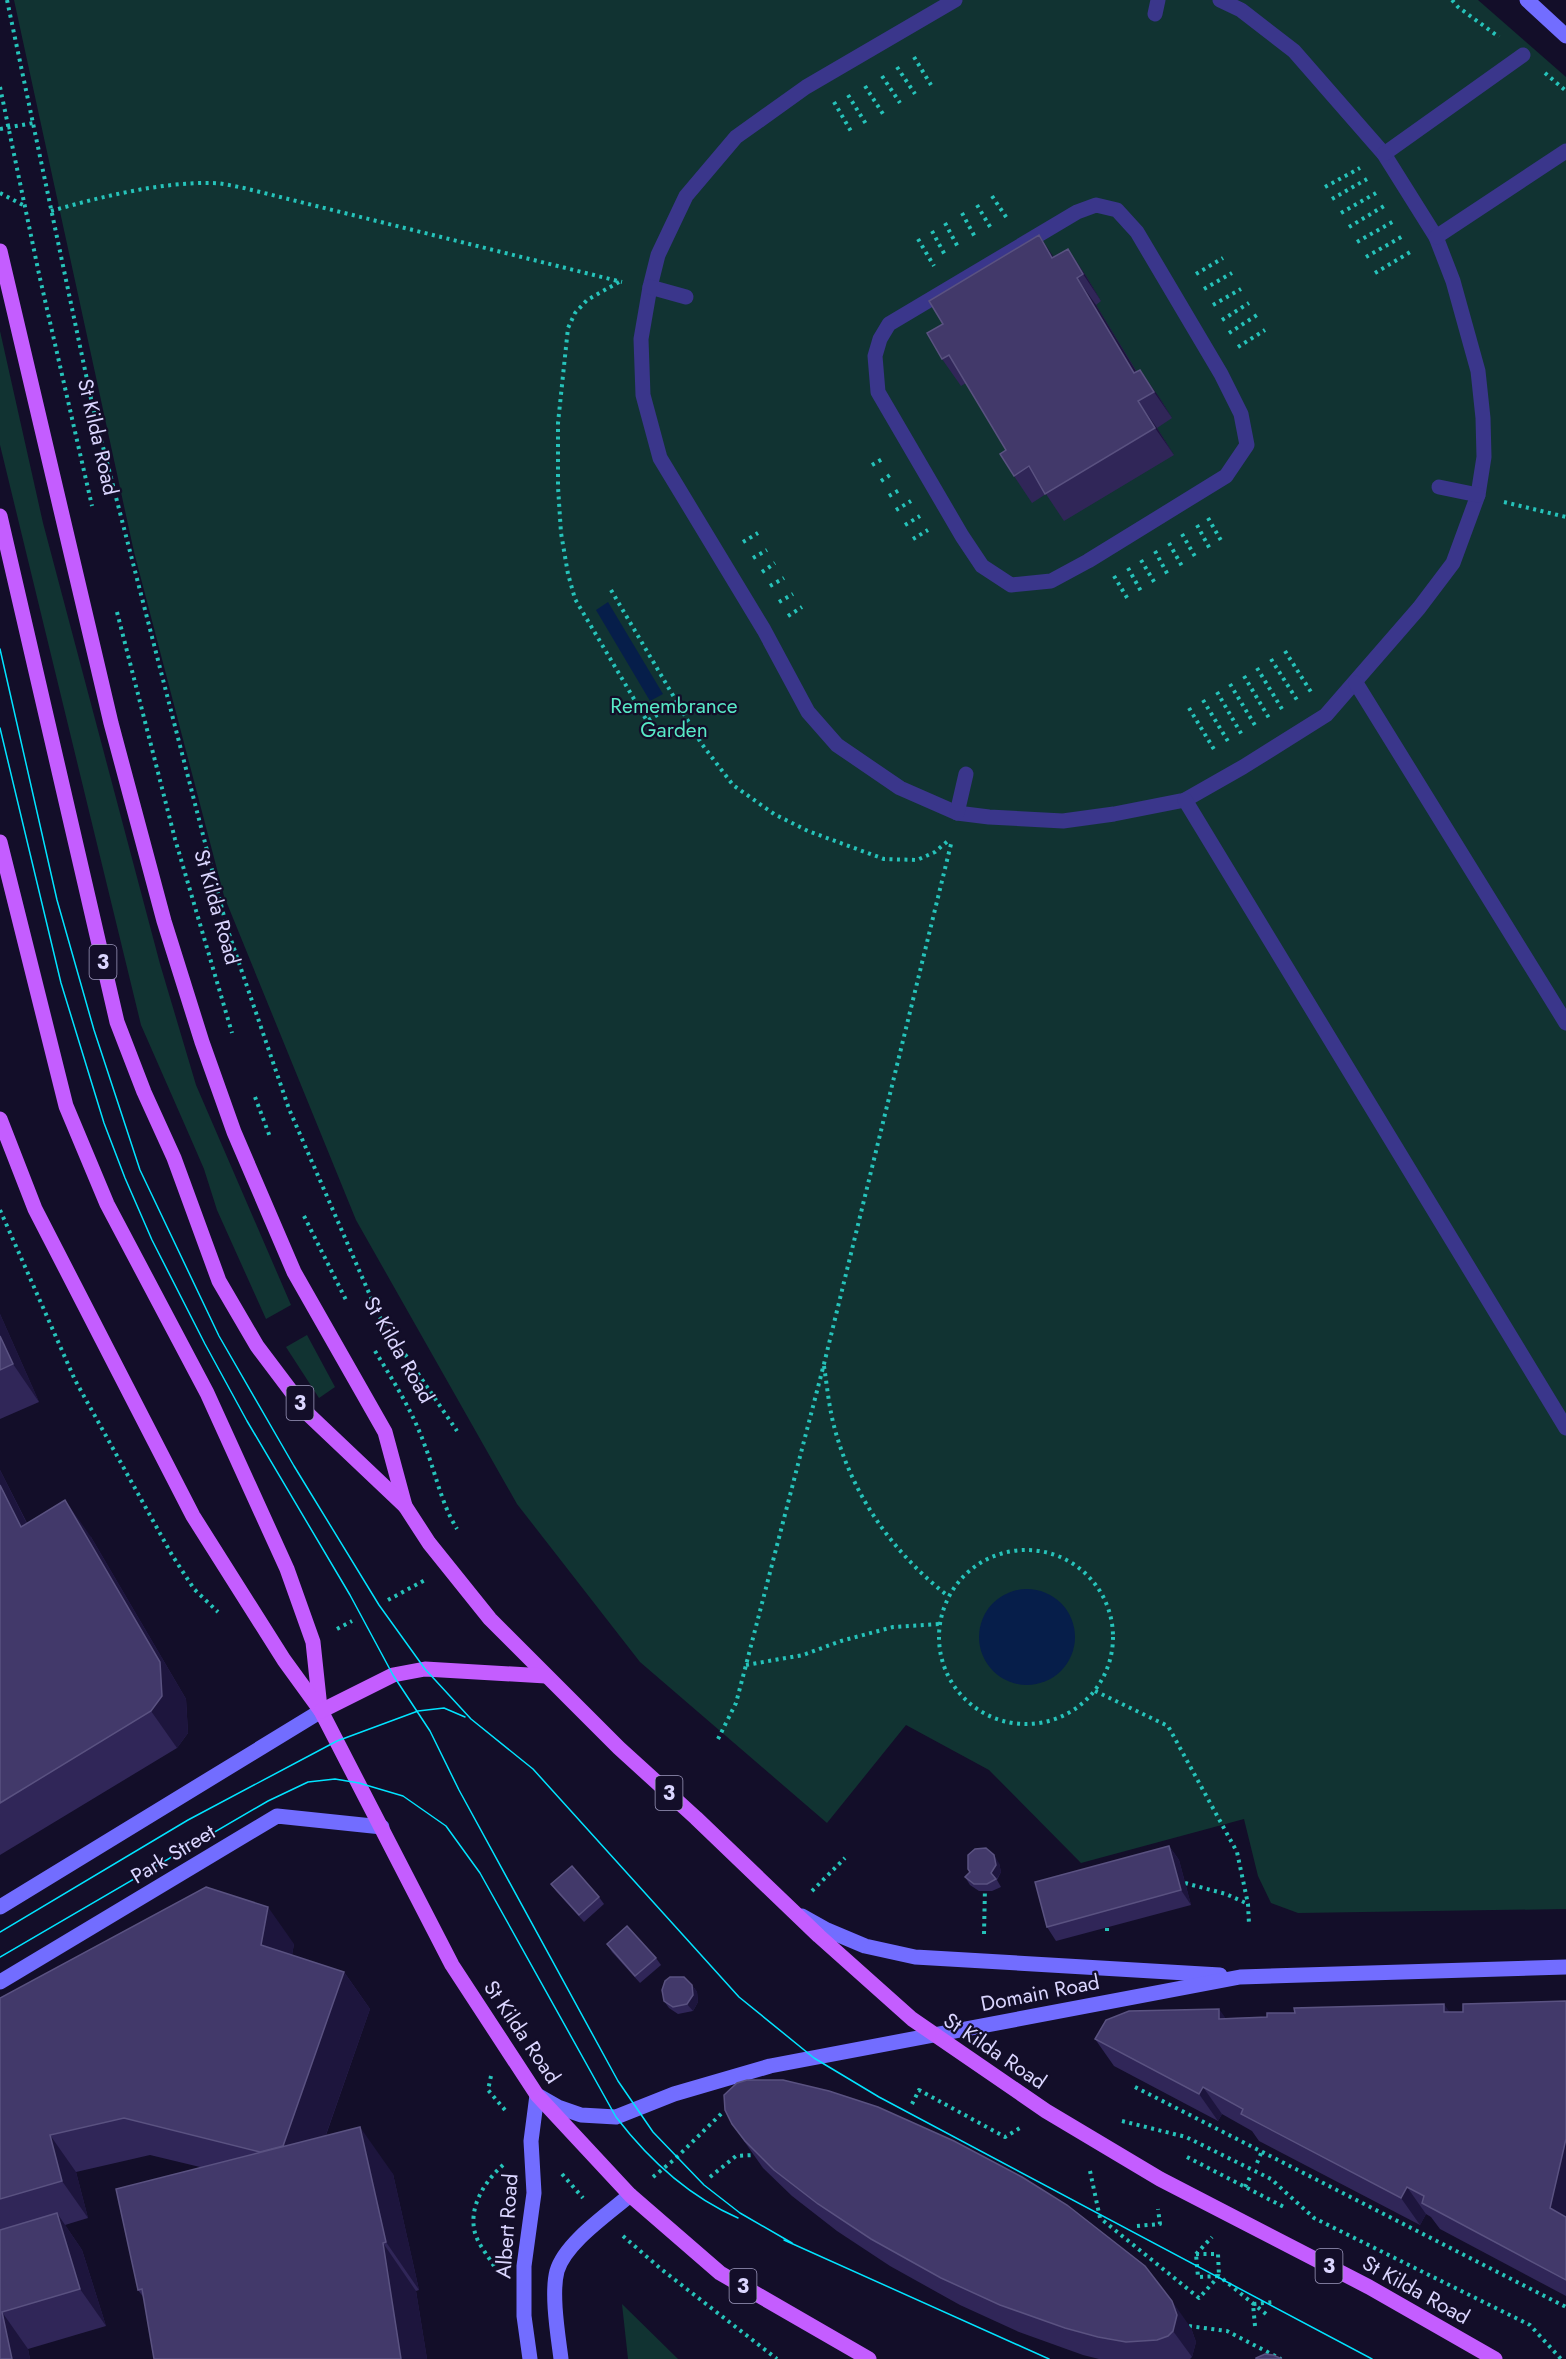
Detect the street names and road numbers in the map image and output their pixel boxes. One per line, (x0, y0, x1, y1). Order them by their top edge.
street label: St Kilda Road (70, 376, 126, 498)
street label: St Kilda Road (186, 846, 248, 968)
road number: 3 (90, 945, 116, 979)
street label: St Kilda Road (356, 1291, 442, 1409)
road number: 3 (286, 1386, 314, 1420)
road number: 3 (656, 1776, 682, 1810)
street label: Park Street (125, 1817, 221, 1891)
street label: Domain Road (978, 1967, 1102, 2019)
street label: St Kilda Road (476, 1974, 568, 2090)
street label: St Kilda Road (937, 2005, 1053, 2097)
street label: Albert Road (488, 2172, 526, 2280)
street label: St Kilda Road (1357, 2248, 1475, 2332)
road number: 3 (1316, 2249, 1342, 2283)
road number: 3 (730, 2269, 756, 2303)

